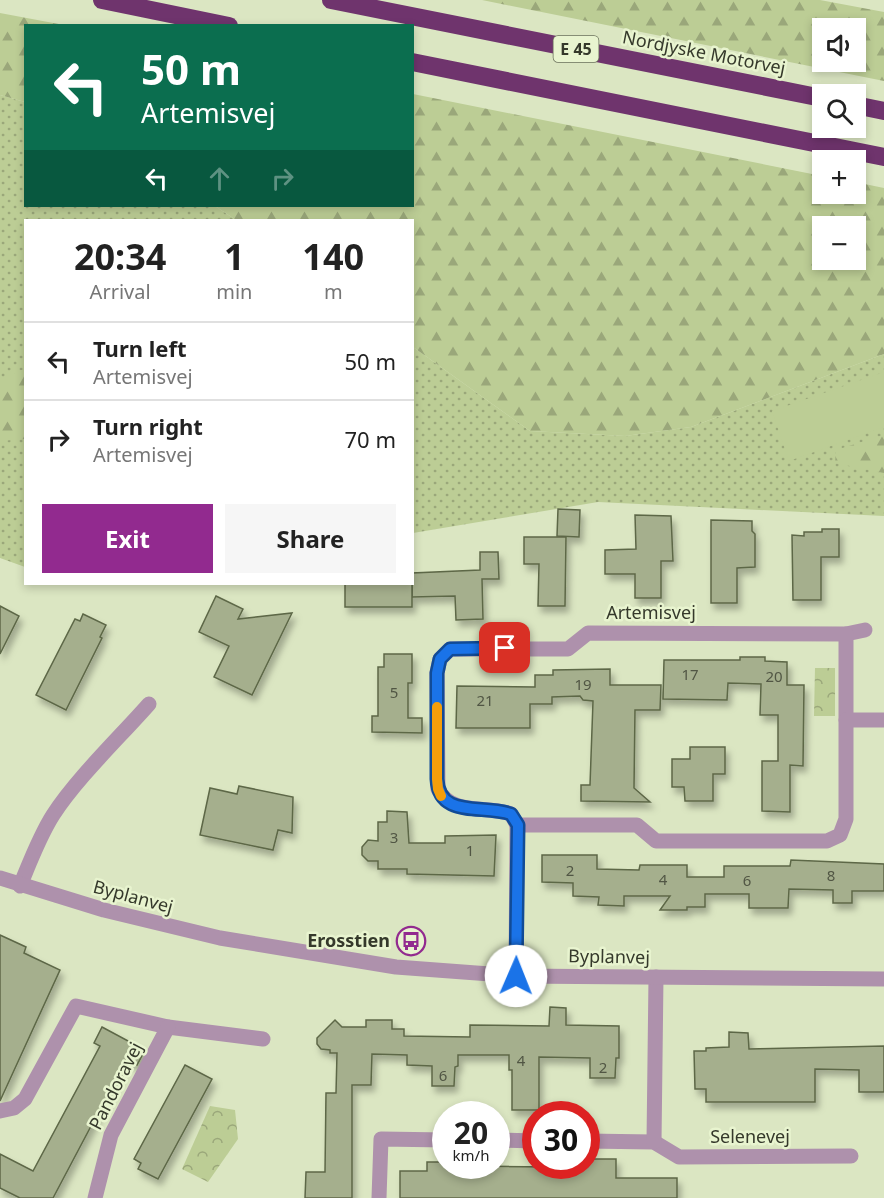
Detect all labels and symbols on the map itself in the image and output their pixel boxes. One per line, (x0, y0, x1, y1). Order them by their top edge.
street label: Nordjyske Motorvej (621, 24, 788, 80)
road number: E 45 (554, 36, 598, 62)
street label: Artemisvej (606, 600, 696, 624)
pin (479, 622, 530, 673)
house number: 17 (681, 664, 699, 684)
house number: 20 (765, 666, 783, 686)
house number: 19 (574, 674, 592, 694)
house number: 5 (390, 682, 398, 702)
house number: 21 (476, 690, 494, 710)
house number: 3 (390, 827, 398, 847)
house number: 1 (466, 840, 474, 860)
house number: 2 (566, 860, 574, 880)
house number: 8 (827, 865, 835, 885)
house number: 4 (659, 869, 668, 889)
house number: 6 (743, 870, 751, 890)
street label: Byplanvej (91, 874, 176, 918)
bus stop icon: Erosstien (395, 925, 427, 957)
place label: Erosstien (307, 928, 390, 952)
street label: Byplanvej (568, 943, 650, 969)
position arrow (484, 944, 548, 1008)
street label: Pandoravej (83, 1038, 147, 1133)
house number: 4 (517, 1050, 526, 1070)
house number: 2 (599, 1057, 607, 1077)
house number: 6 (439, 1065, 447, 1085)
speed limit sign: 30 (522, 1101, 600, 1179)
street label: Selenevej (710, 1124, 790, 1148)

